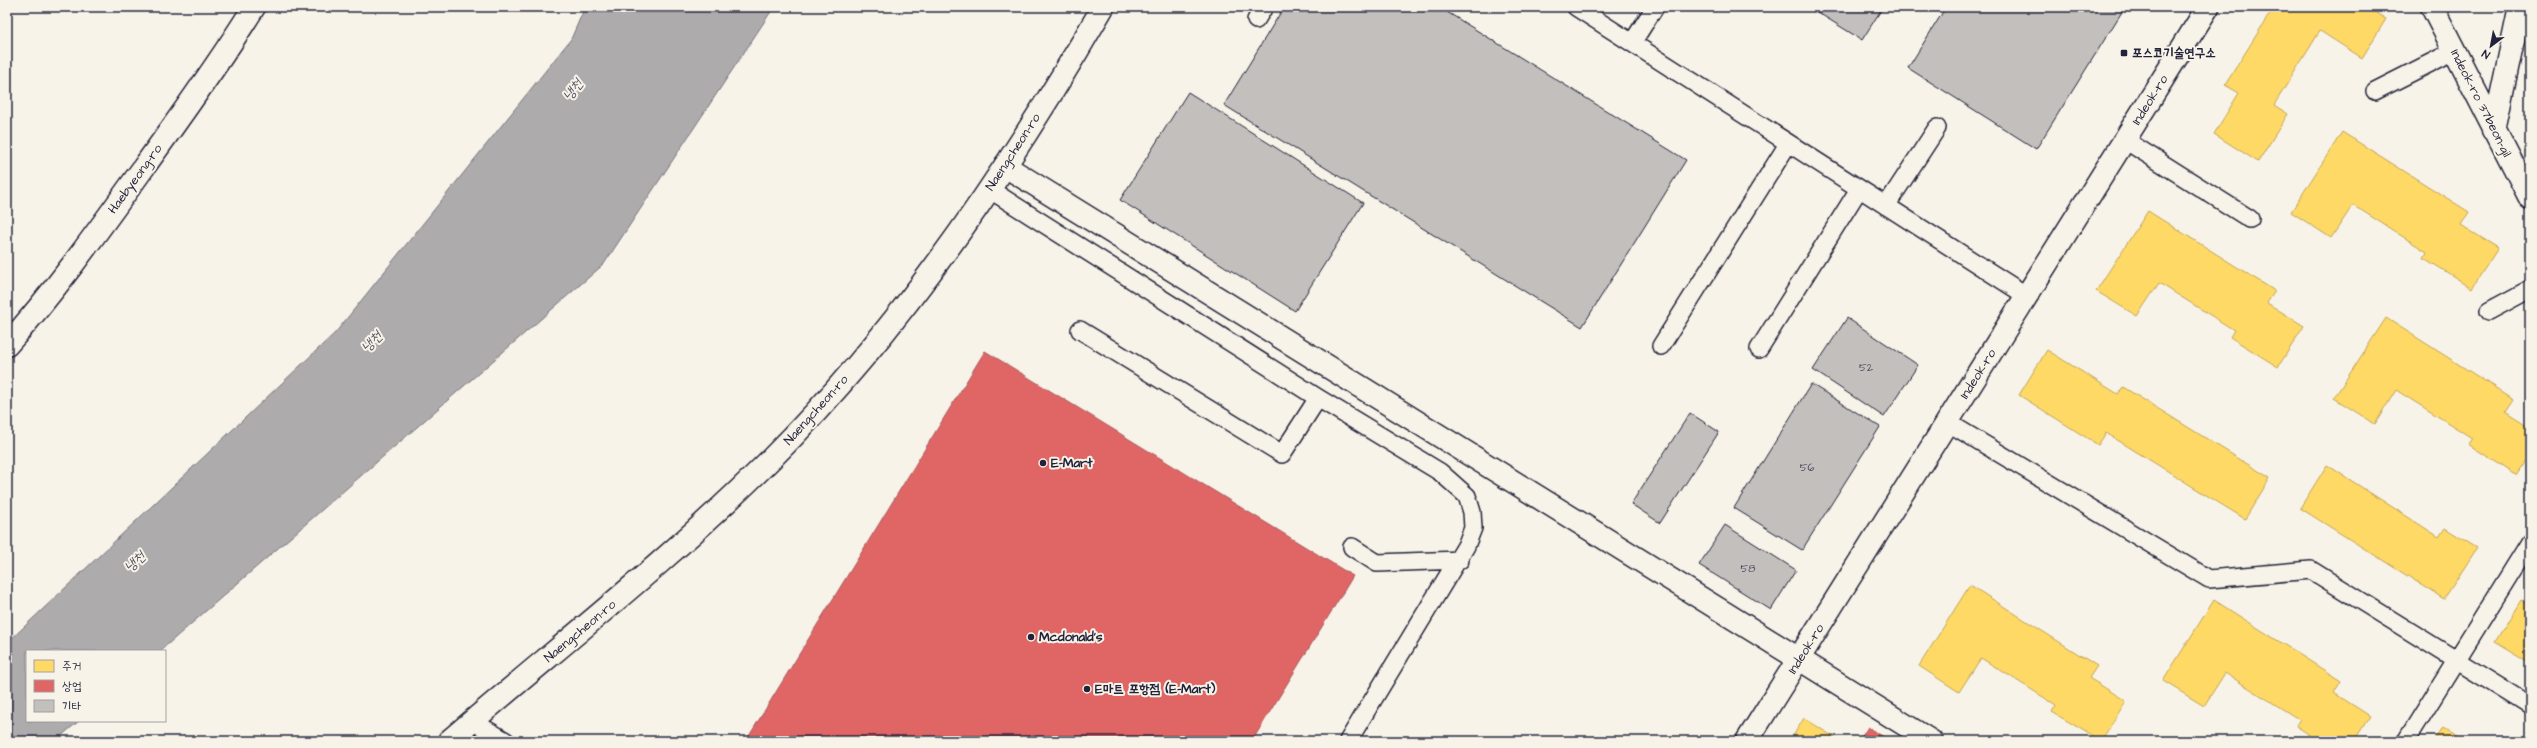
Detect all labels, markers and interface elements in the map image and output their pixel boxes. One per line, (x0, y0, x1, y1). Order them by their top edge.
north arrow (2471, 26, 2511, 66)
place label: 포스코기술연구소 (2132, 44, 2216, 62)
street label: Indeok-ro 37beon-gil (2445, 46, 2516, 160)
text: N (2479, 46, 2493, 62)
marker: 포스코기술연구소 (2119, 48, 2129, 58)
street label: Indeok-ro (2128, 71, 2173, 129)
water label: 냉천 (558, 74, 589, 105)
street label: Naengcheon-ro (981, 109, 1046, 195)
street label: Haebyeong-ro (104, 140, 168, 218)
water label: 냉천 (357, 326, 388, 357)
street label: Indeok-ro (1956, 345, 2001, 403)
house number: 52 (1859, 360, 1874, 375)
street label: Naengcheon-ro (780, 370, 854, 450)
place label: E-Mart (1051, 454, 1093, 472)
marker: E-Mart (1038, 458, 1048, 468)
house number: 56 (1800, 460, 1814, 475)
water label: 냉천 (120, 546, 151, 577)
house number: 58 (1741, 561, 1755, 576)
street label: Naengcheon-ro (540, 595, 621, 667)
street label: Indeok-ro (1784, 620, 1829, 678)
place label: Mcdonald's (1039, 628, 1103, 646)
marker: Mcdonald's (1026, 632, 1036, 642)
legend (26, 650, 166, 722)
text: 주거 (62, 658, 81, 675)
text: 상업 (62, 678, 81, 695)
place label: E마트 포항점 (E-Mart) (1095, 680, 1216, 698)
marker: E마트 포항점 (E-Mart) (1082, 684, 1092, 694)
text: 기타 (62, 698, 82, 715)

